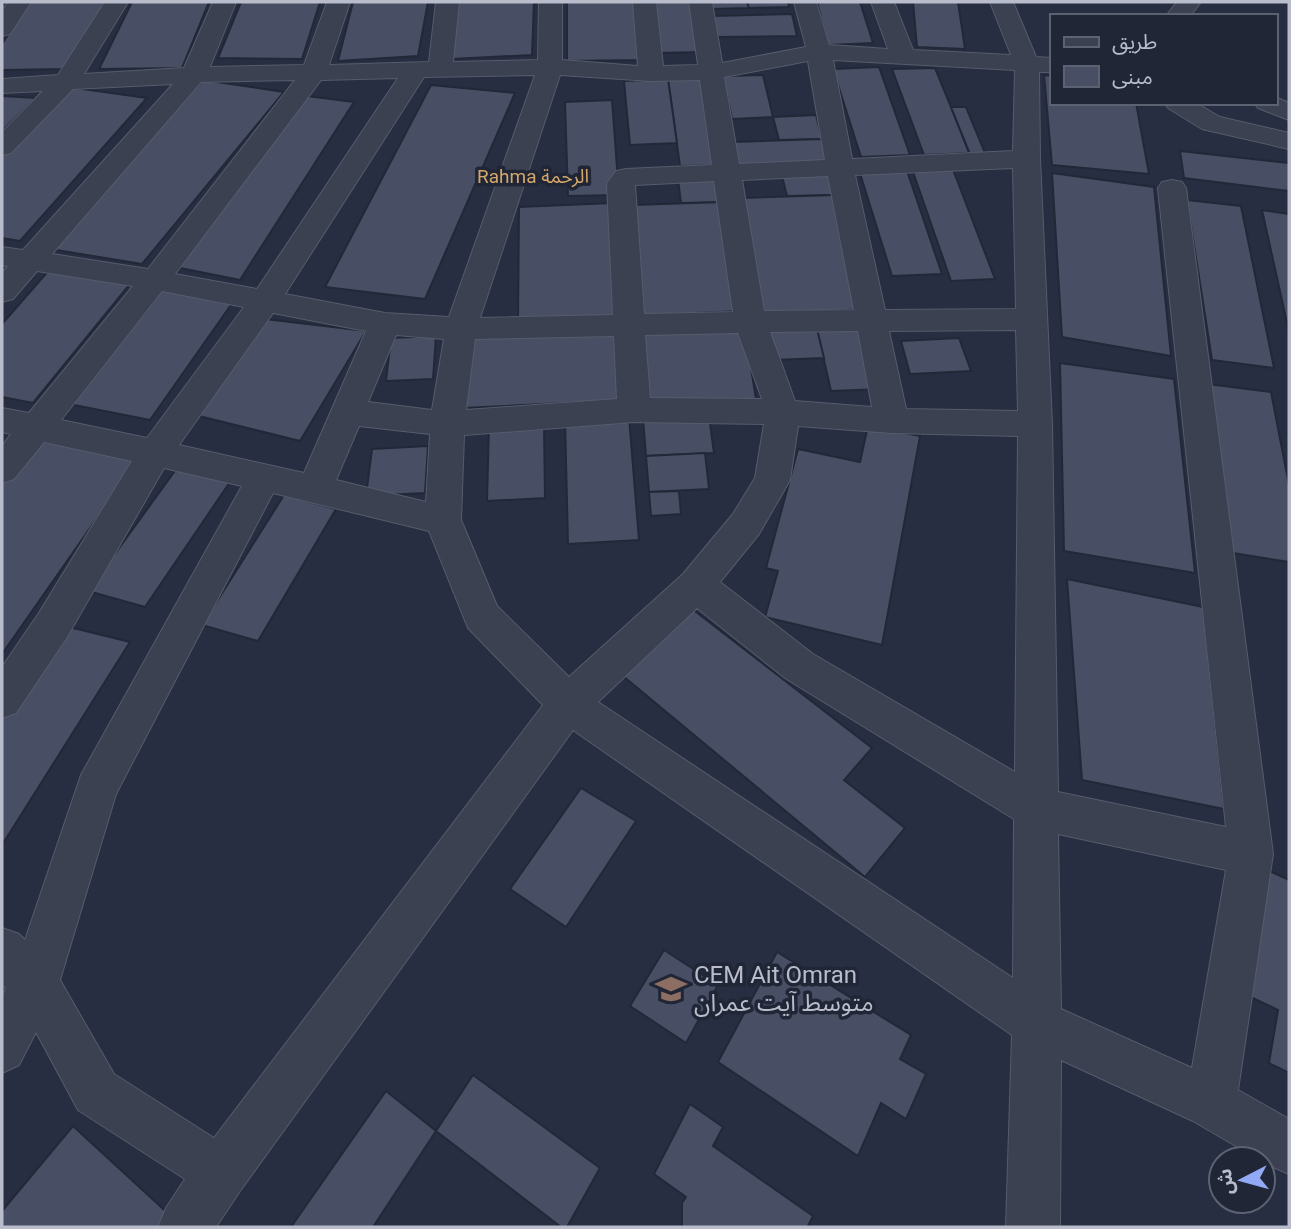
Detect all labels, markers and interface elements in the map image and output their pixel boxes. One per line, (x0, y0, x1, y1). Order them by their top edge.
legend (1050, 14, 1277, 105)
text: طريق (1112, 30, 1157, 55)
text: مبنى (1112, 65, 1153, 89)
district label: Rahma الرحمة (477, 165, 589, 188)
place label: CEM Ait Omran متوسط آيت عمران (694, 961, 874, 1017)
school or university icon: CEM Ait Omran متوسط آيت عمران (654, 972, 688, 1006)
north arrow (1207, 1145, 1277, 1215)
text: ش (1213, 1168, 1238, 1196)

